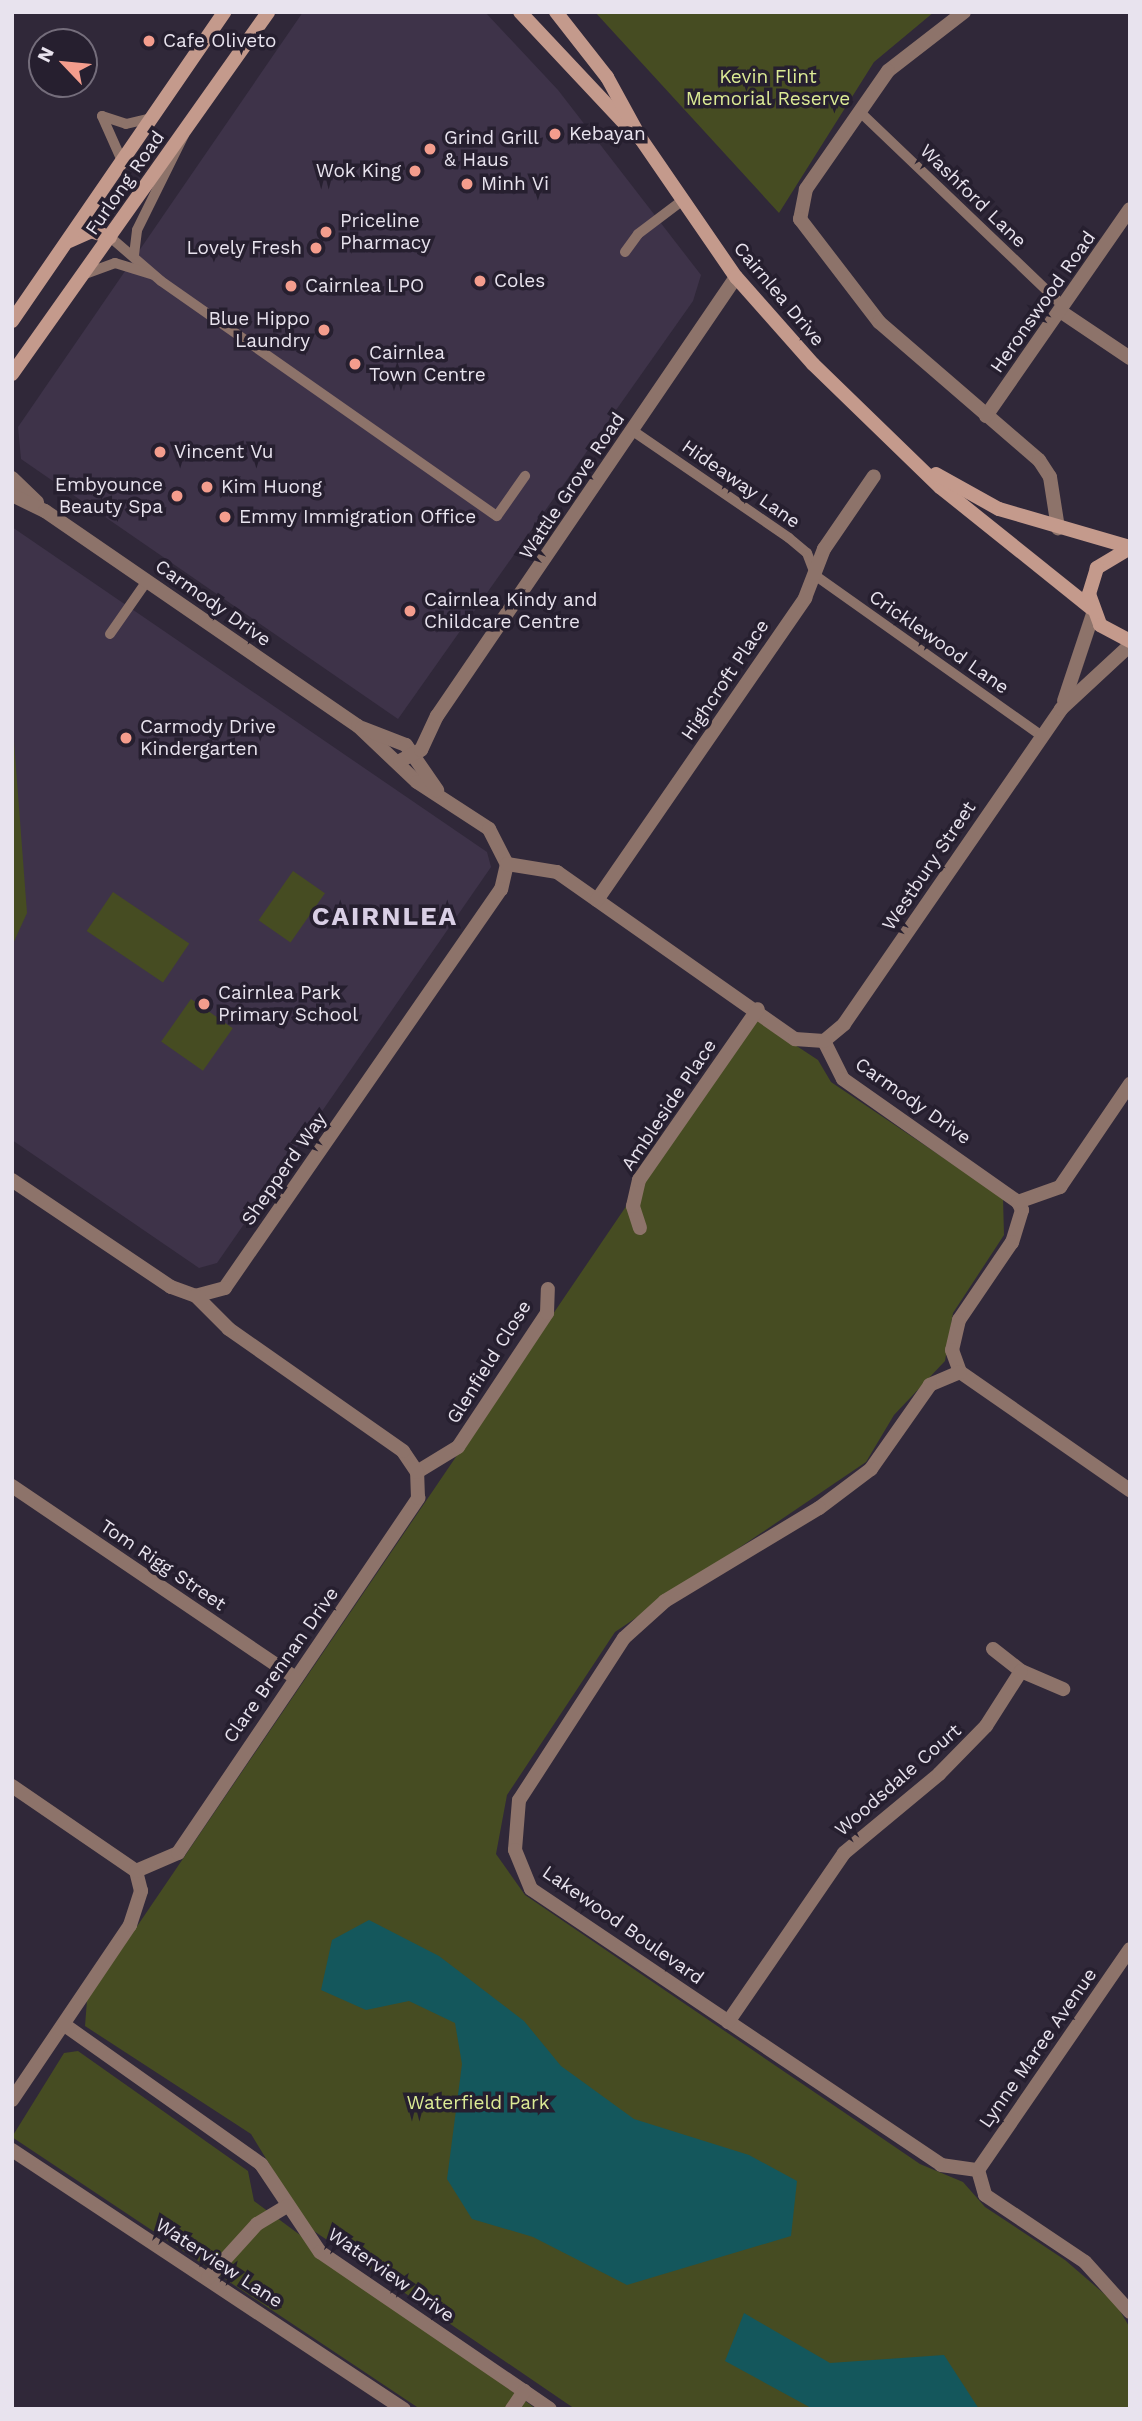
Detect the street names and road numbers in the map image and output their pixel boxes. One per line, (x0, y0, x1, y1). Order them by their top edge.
street label: Furlong Road (81, 126, 169, 240)
street label: Washford Lane (915, 139, 1031, 253)
street label: Heronswood Road (985, 227, 1101, 377)
street label: Cairnlea Drive (729, 237, 829, 351)
street label: Wattle Grove Road (514, 408, 630, 564)
street label: Hideaway Lane (677, 435, 805, 533)
street label: Carmody Drive (151, 555, 275, 651)
street label: Cricklewood Lane (865, 585, 1013, 699)
street label: Highcroft Place (676, 615, 774, 745)
street label: Westbury Street (877, 797, 981, 935)
street label: Ambleside Place (617, 1035, 721, 1175)
street label: Carmody Drive (851, 1053, 975, 1149)
street label: Shepperd Way (237, 1108, 331, 1230)
street label: Glenfield Close (442, 1296, 536, 1428)
street label: Tom Rigg Street (96, 1514, 230, 1616)
street label: Clare Brennan Drive (219, 1583, 343, 1747)
street label: Woodsdale Court (830, 1719, 966, 1841)
street label: Lakewood Boulevard (538, 1861, 708, 1989)
street label: Lynne Maree Avenue (974, 1964, 1102, 2132)
street label: Waterview Lane (151, 2213, 287, 2313)
street label: Waterview Drive (323, 2223, 459, 2327)

